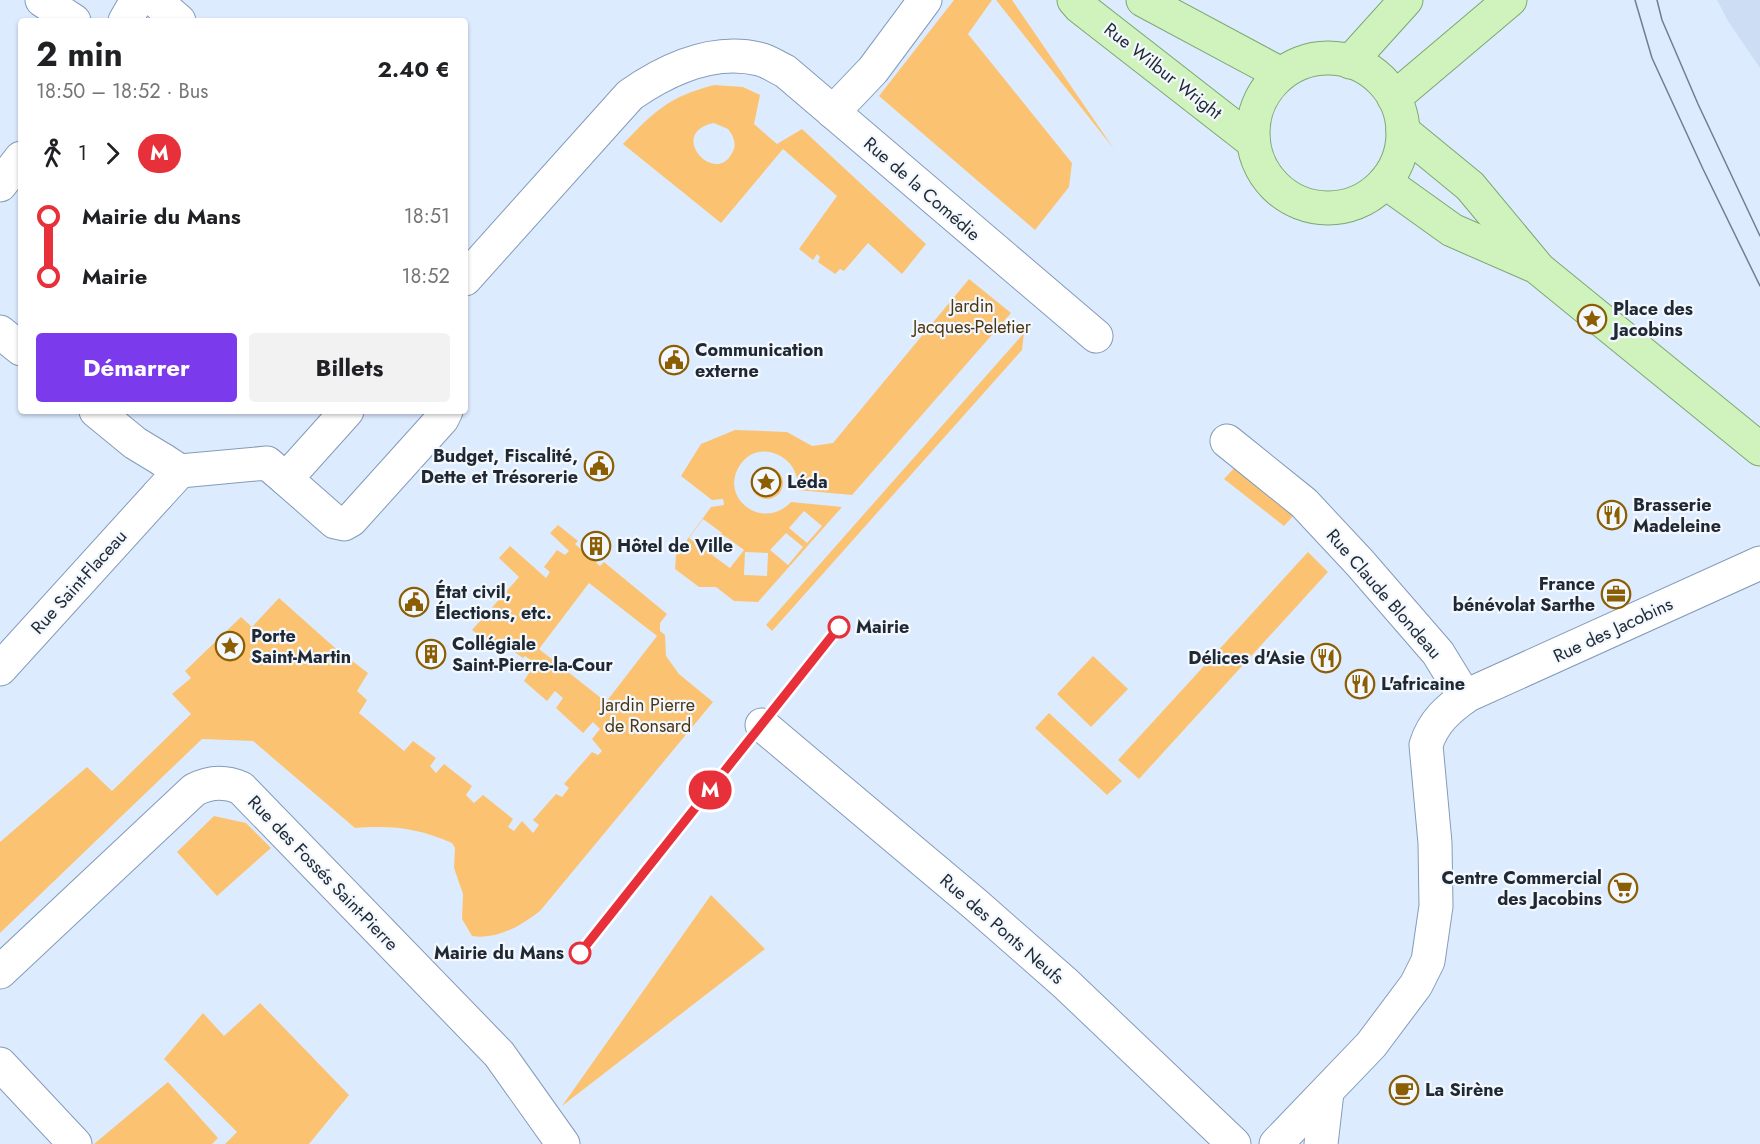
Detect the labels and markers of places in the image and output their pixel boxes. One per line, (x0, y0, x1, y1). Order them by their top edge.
place label: Place des Jacobins (1610, 296, 1693, 343)
place icon: Place des Jacobins (1576, 303, 1608, 335)
place label: Communication externe (695, 337, 824, 384)
public building icon: Communication externe (658, 344, 690, 376)
place label: Budget, Fiscalité, Dette et Trésorerie (421, 443, 578, 490)
public building icon: Budget, Fiscalité, Dette et Trésorerie (583, 450, 615, 482)
place icon: Léda (750, 466, 782, 498)
place label: Léda (787, 469, 828, 495)
place label: Brasserie Madeleine (1633, 492, 1721, 539)
restaurant icon: Brasserie Madeleine (1596, 499, 1628, 531)
building icon: Hôtel de Ville (580, 530, 612, 562)
place label: Hôtel de Ville (617, 533, 733, 559)
place label: France bénévolat Sarthe (1453, 571, 1595, 618)
office icon: France bénévolat Sarthe (1600, 578, 1632, 610)
place label: État civil, Élections, etc. (435, 579, 552, 626)
public building icon: État civil, Élections, etc. (398, 586, 430, 618)
place label: Mairie (856, 614, 909, 640)
marker: Mairie (828, 616, 850, 638)
place label: Porte Saint-Martin (251, 623, 351, 670)
place icon: Porte Saint-Martin (214, 630, 246, 662)
place label: Collégiale Saint-Pierre-la-Cour (452, 631, 613, 678)
building icon: Collégiale Saint-Pierre-la-Cour (415, 638, 447, 670)
restaurant icon: Délices d'Asie (1310, 642, 1342, 674)
place label: Délices d'Asie (1188, 645, 1305, 671)
restaurant icon: L'africaine (1344, 668, 1376, 700)
place label: L'africaine (1381, 671, 1465, 697)
place label: Centre Commercial des Jacobins (1442, 865, 1602, 912)
supermarket icon: Centre Commercial des Jacobins (1607, 872, 1639, 904)
place label: Mairie du Mans (434, 940, 564, 966)
marker: Mairie du Mans (569, 942, 591, 964)
cafe icon: La Sirène (1388, 1074, 1420, 1106)
place label: La Sirène (1425, 1077, 1504, 1103)

